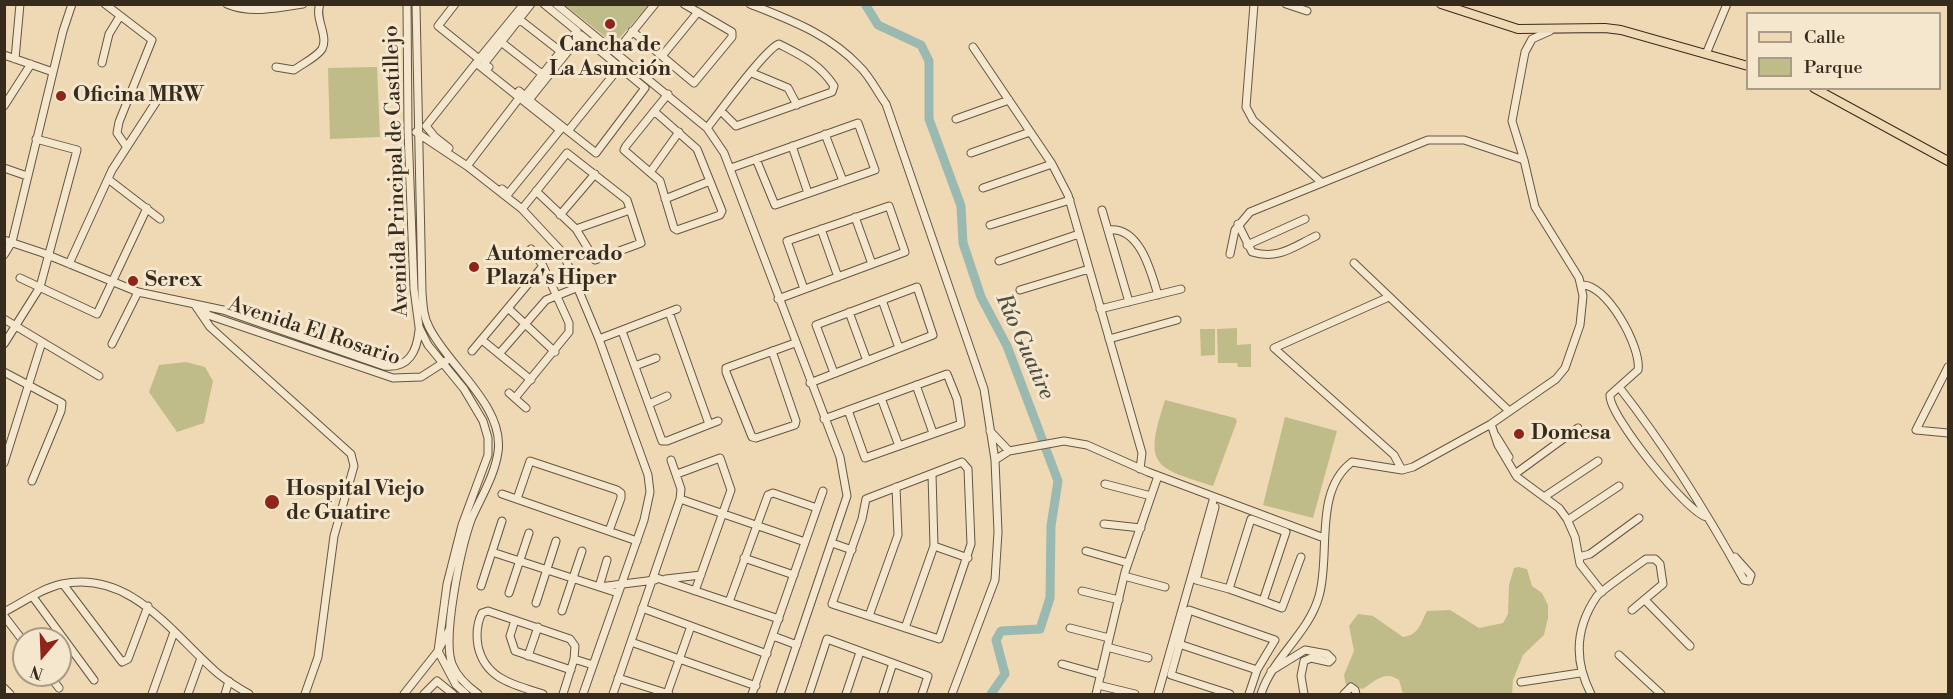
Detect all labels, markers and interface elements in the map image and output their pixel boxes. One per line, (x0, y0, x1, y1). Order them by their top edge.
legend (1746, 12, 1941, 90)
marker: Cancha de La Asunción (603, 17, 617, 31)
street label: Avenida Principal de Castillejo (379, 25, 415, 317)
text: Calle (1804, 26, 1845, 49)
place label: Cancha de La Asunción (549, 33, 671, 83)
text: Parque (1804, 56, 1863, 79)
place label: Oficina MRW (73, 83, 204, 109)
marker: Oficina MRW (54, 89, 68, 103)
place label: Automercado Plaza's Hiper (486, 242, 623, 292)
marker: Automercado Plaza's Hiper (467, 260, 481, 274)
place label: Serex (145, 268, 202, 294)
marker: Serex (126, 274, 140, 288)
water label: Río Guatire (989, 290, 1059, 404)
street label: Avenida El Rosario (225, 292, 403, 372)
place label: Domesa (1531, 421, 1611, 447)
marker: Domesa (1512, 427, 1526, 441)
place label: Hospital Viejo de Guatire (286, 477, 425, 527)
marker: Hospital Viejo de Guatire (263, 493, 281, 511)
north arrow (12, 627, 72, 687)
text: N (28, 661, 46, 684)

